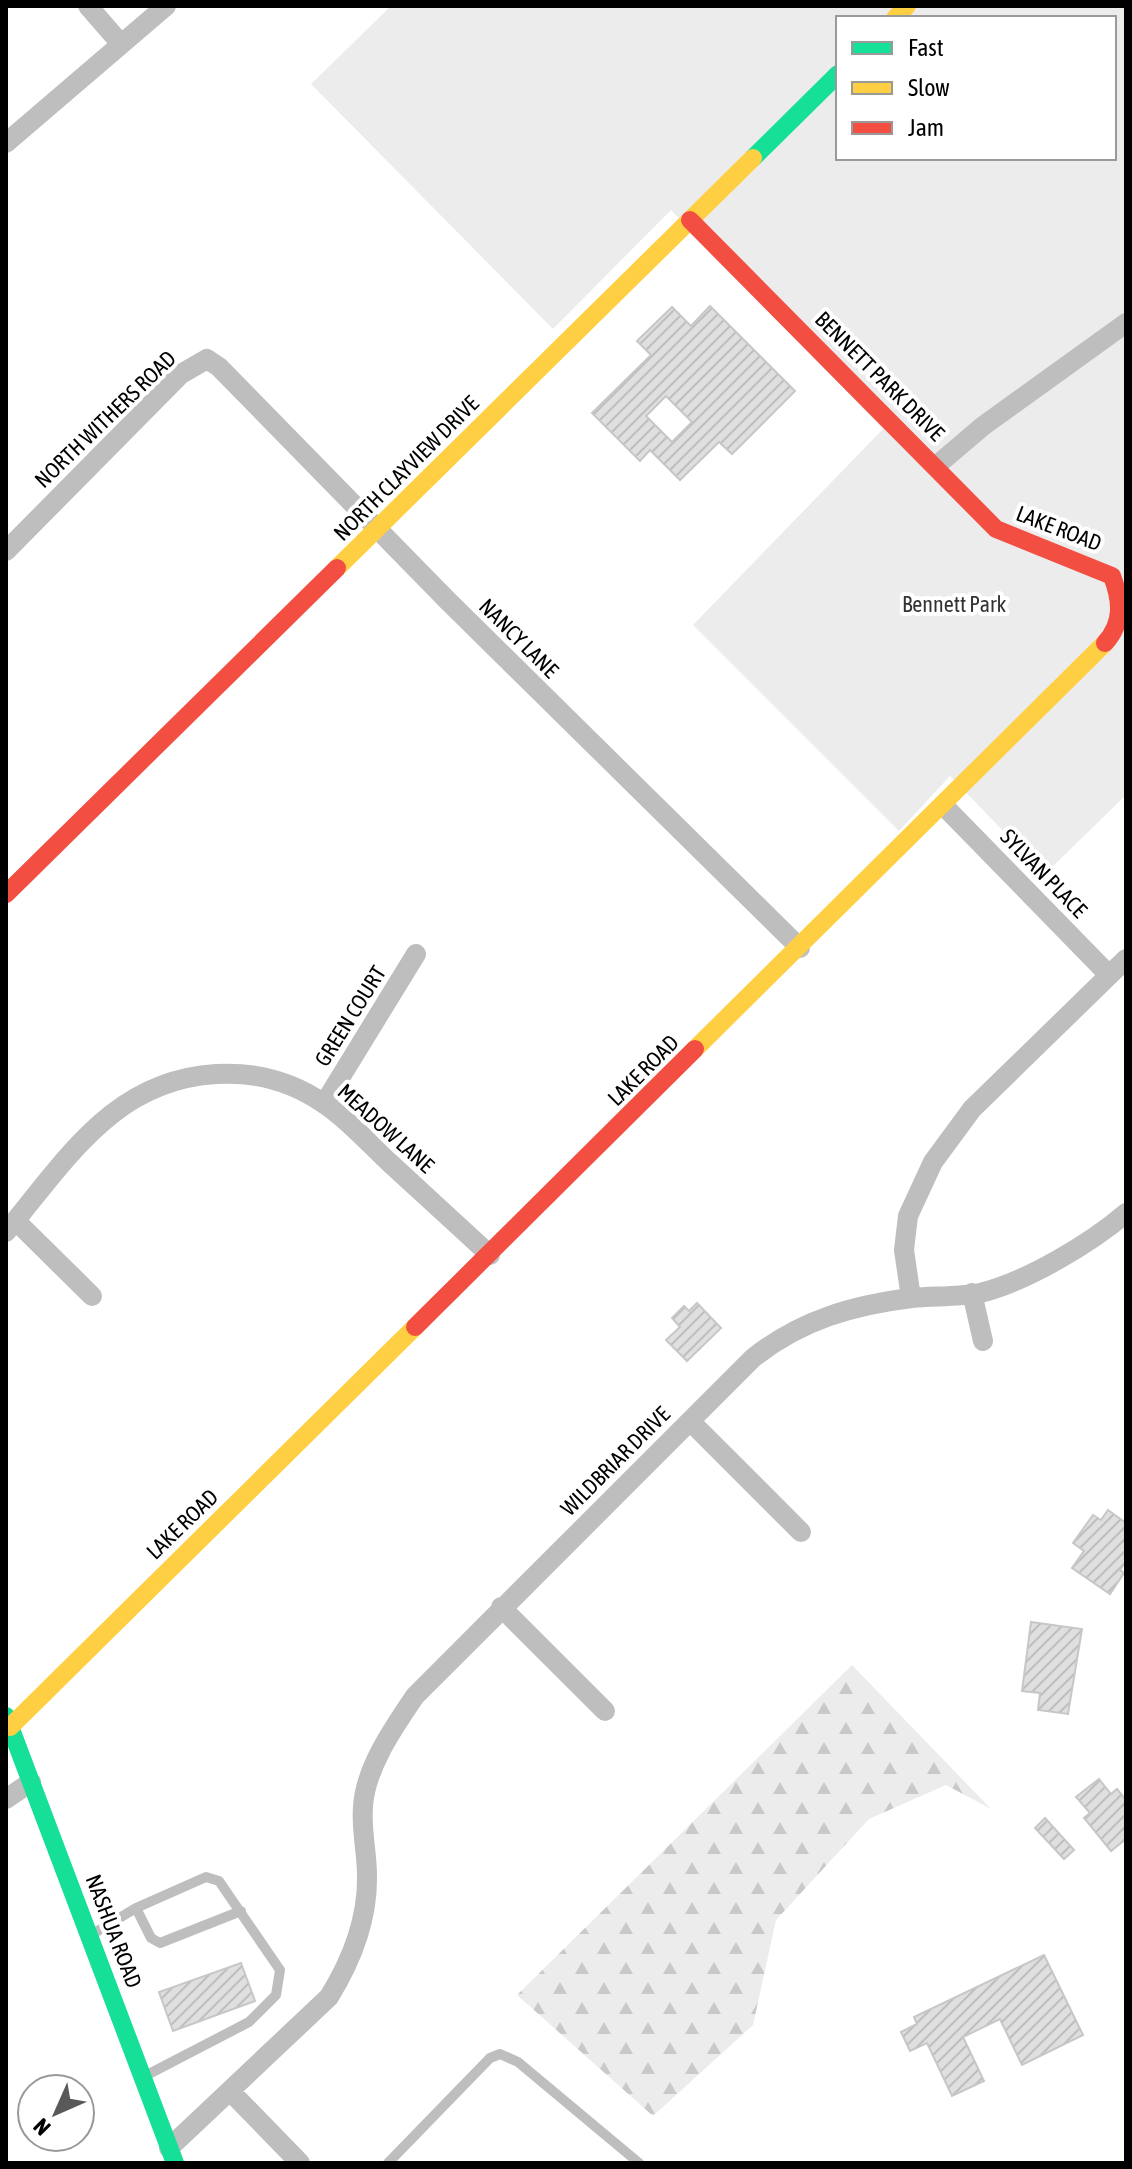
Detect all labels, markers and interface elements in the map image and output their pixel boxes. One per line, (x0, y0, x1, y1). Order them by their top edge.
legend (836, 16, 1116, 160)
text: Fast (908, 34, 944, 61)
text: Slow (908, 74, 950, 101)
text: Jam (908, 114, 944, 141)
street label: BENNETT PARK DRIVE (810, 306, 950, 446)
street label: NORTH WITHERS ROAD (29, 345, 181, 493)
street label: NORTH CLAYVIEW DRIVE (328, 390, 484, 546)
street label: LAKE ROAD (1013, 500, 1105, 556)
park label: Bennett Park (902, 591, 1006, 617)
street label: NANCY LANE (474, 593, 564, 683)
street label: SYLVAN PLACE (995, 823, 1093, 923)
street label: GREEN COURT (309, 961, 391, 1071)
street label: LAKE ROAD (602, 1029, 684, 1111)
street label: MEADOW LANE (333, 1078, 440, 1178)
street label: WILDBRIAR DRIVE (555, 1401, 675, 1521)
street label: LAKE ROAD (141, 1484, 223, 1564)
street label: NASHUA ROAD (80, 1871, 148, 1991)
north arrow (16, 2073, 96, 2153)
text: N (28, 2113, 56, 2141)

